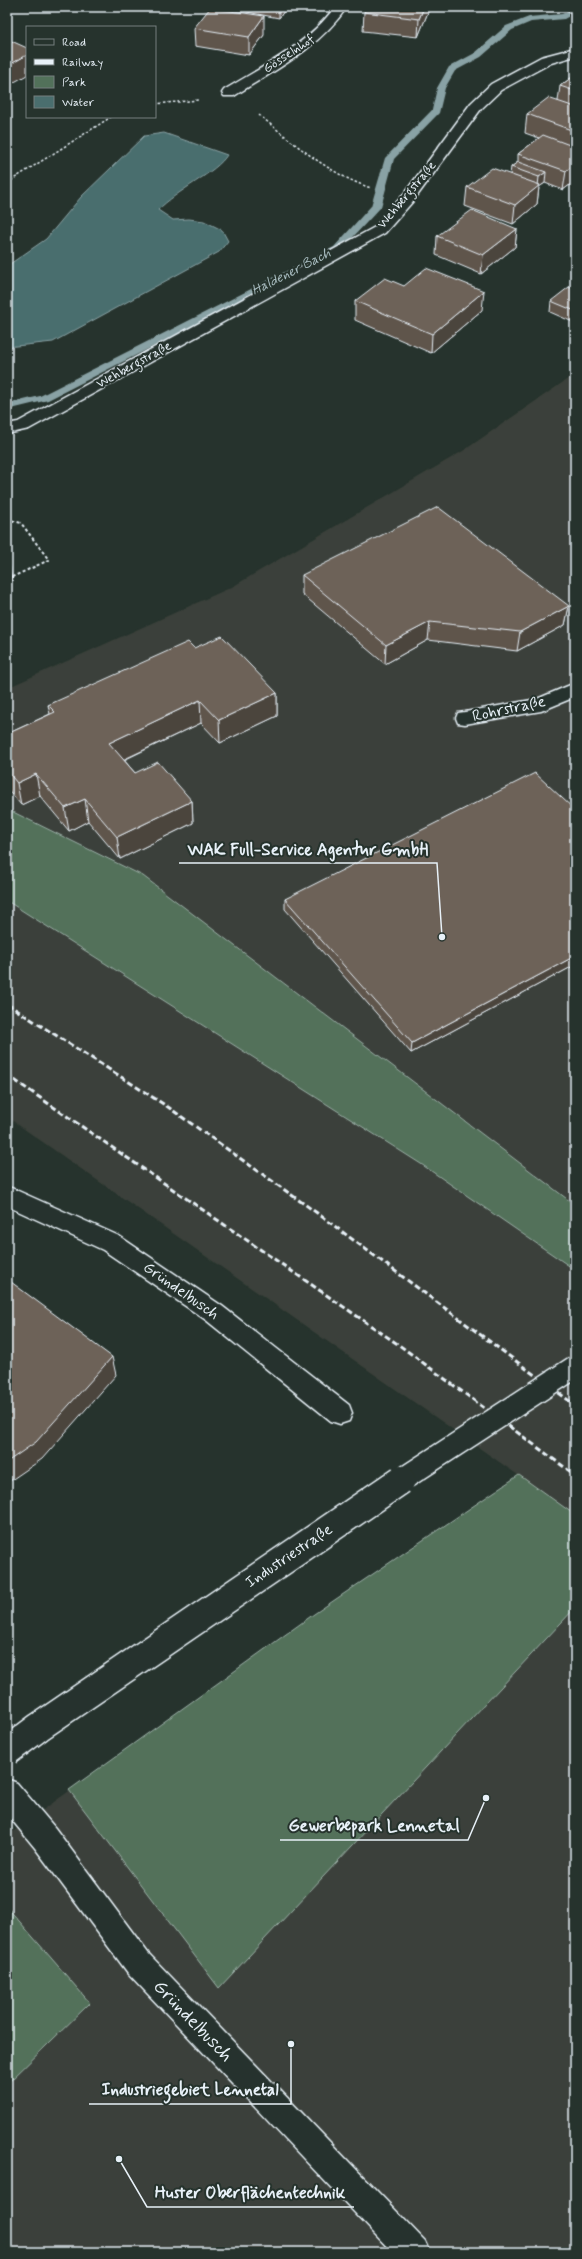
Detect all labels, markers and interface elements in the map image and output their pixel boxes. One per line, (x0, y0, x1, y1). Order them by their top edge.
legend (26, 26, 156, 118)
street label: Gösselnhof (260, 30, 318, 77)
text: Road (62, 35, 86, 51)
text: Railway (62, 55, 104, 71)
text: Park (62, 75, 86, 91)
text: Water (62, 95, 94, 111)
street label: Wehbergstraße (374, 158, 442, 234)
water label: Haldener Bach (248, 244, 334, 300)
street label: Wehbergstraße (93, 337, 176, 394)
street label: Rohrstraße (470, 691, 548, 727)
callout: WAK Full-Service Agentur GmbH (179, 834, 437, 863)
text: WAK Full-Service Agentur GmbH (187, 839, 429, 862)
street label: Gründelbusch (139, 1257, 223, 1325)
street label: Industriestraße (241, 1519, 337, 1593)
callout: Gewerbepark Lennetal (280, 1811, 468, 1840)
text: Gewerbepark Lennetal (288, 1815, 460, 1837)
street label: Gründelbusch (148, 1975, 238, 2067)
callout: Industriegebiet Lennetal (89, 2075, 291, 2104)
text: Industriegebiet Lennetal (101, 2079, 279, 2104)
callout: Huster Oberflächentechnik (147, 2178, 354, 2207)
text: Huster Oberflächentechnik (155, 2182, 346, 2204)

